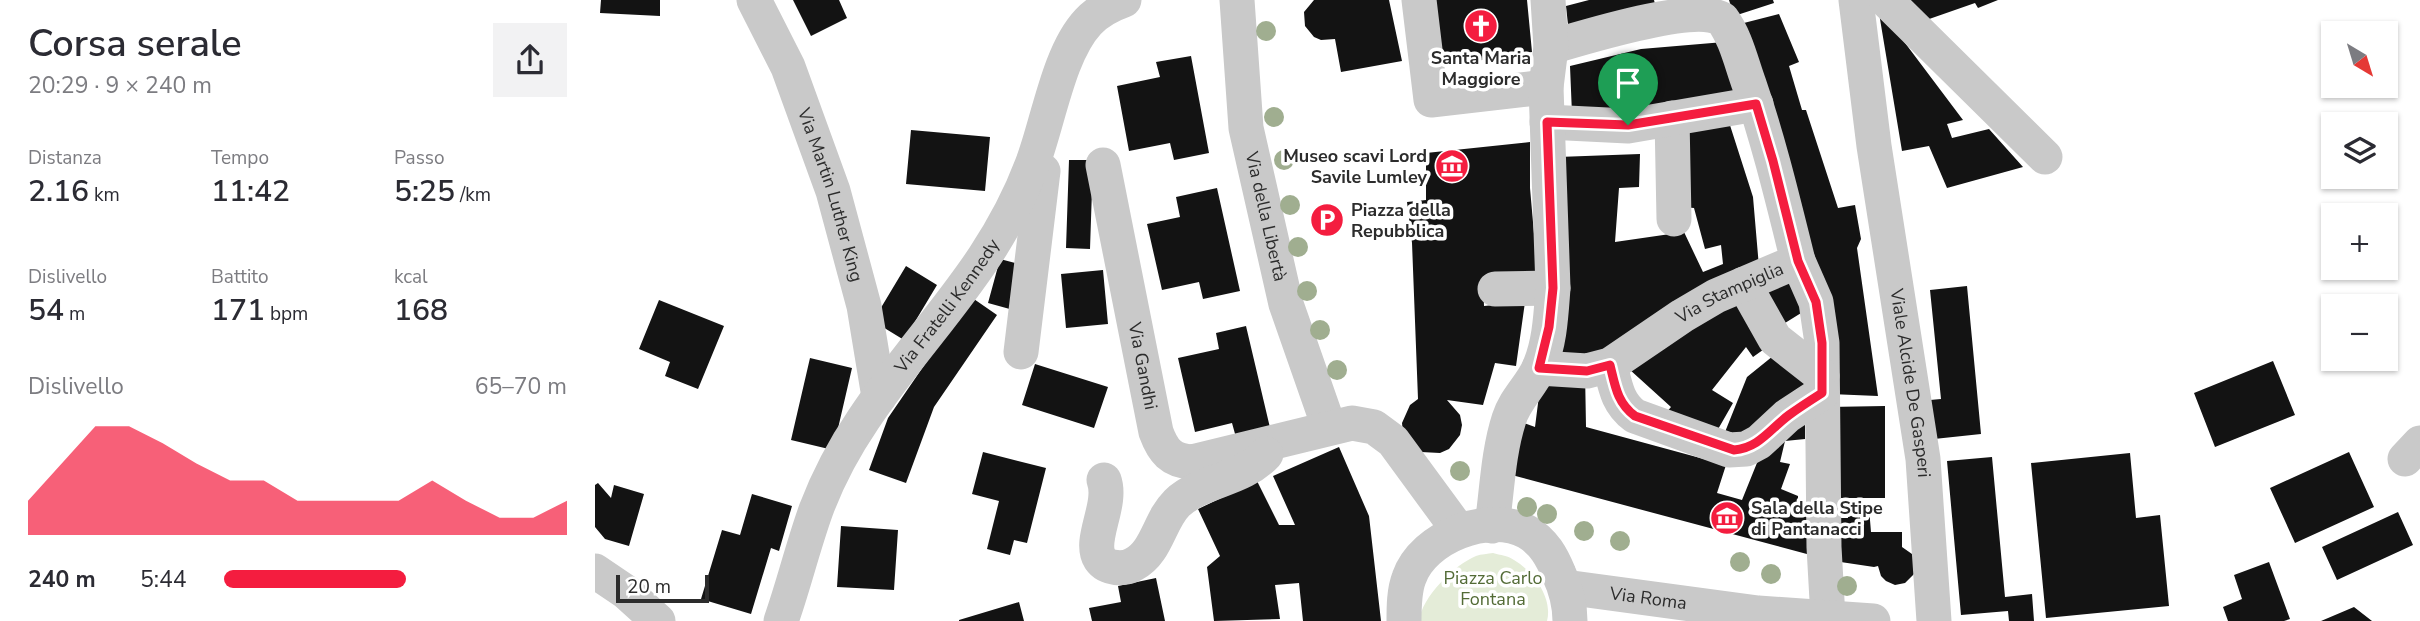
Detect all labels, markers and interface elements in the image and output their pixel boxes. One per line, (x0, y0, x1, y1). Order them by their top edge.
church icon: Santa Maria Maggiore (1462, 7, 1500, 45)
text: Corsa serale (28, 18, 242, 69)
north arrow (2321, 21, 2397, 98)
map controls (2321, 21, 2398, 371)
button: share (493, 23, 567, 97)
place label: Santa Maria Maggiore (1431, 46, 1531, 91)
pin (1598, 53, 1658, 125)
icon: arrive (1609, 64, 1647, 102)
text: 20:29 · 9 × 240 m (28, 70, 212, 101)
street label: Via Martin Luther King (791, 104, 869, 284)
button: layers (2321, 112, 2398, 189)
place label: Museo scavi Lord Savile Lumley (1283, 144, 1428, 189)
text: Distanza (28, 145, 102, 171)
text: Tempo (211, 145, 269, 171)
text: Passo (394, 145, 444, 171)
museum icon: Museo scavi Lord Savile Lumley (1433, 147, 1471, 185)
street label: Via della Libertà (1239, 148, 1292, 284)
text: 2.16 (28, 171, 89, 212)
text: 11:42 (211, 171, 290, 212)
text: 5:25 (394, 171, 455, 212)
text: km (89, 182, 120, 208)
text: /km (455, 182, 491, 208)
place label: Piazza della Repubblica (1351, 198, 1451, 243)
parking icon: Piazza della Repubblica (1308, 201, 1346, 239)
button: + (2321, 203, 2398, 280)
street label: Via Fratelli Kennedy (888, 234, 1005, 379)
street label: Via Stampiglia (1670, 257, 1787, 330)
text: Dislivello (28, 264, 107, 290)
text: Battito (211, 264, 269, 290)
text: kcal (394, 264, 428, 290)
street label: Viale Alcide De Gasperi (1884, 286, 1936, 478)
text: 54 (28, 290, 64, 331)
text: 171 (211, 290, 265, 331)
text: 168 (394, 290, 448, 331)
button: − (2321, 294, 2398, 371)
text: m (64, 301, 85, 327)
text: bpm (265, 301, 308, 327)
street label: Via Gandhi (1122, 319, 1163, 412)
text: Dislivello (28, 371, 124, 402)
text: 65–70 m (475, 371, 567, 402)
place label: Sala della Stipe di Pantanacci (1751, 496, 1883, 541)
museum icon: Sala della Stipe di Pantanacci (1708, 499, 1746, 537)
text: 240 m (28, 564, 96, 595)
text: 5:44 (140, 564, 187, 595)
park label: Piazza Carlo Fontana (1444, 566, 1542, 611)
scale bar (616, 572, 709, 604)
text: 20 m (627, 574, 671, 600)
street label: Via Roma (1607, 581, 1688, 615)

